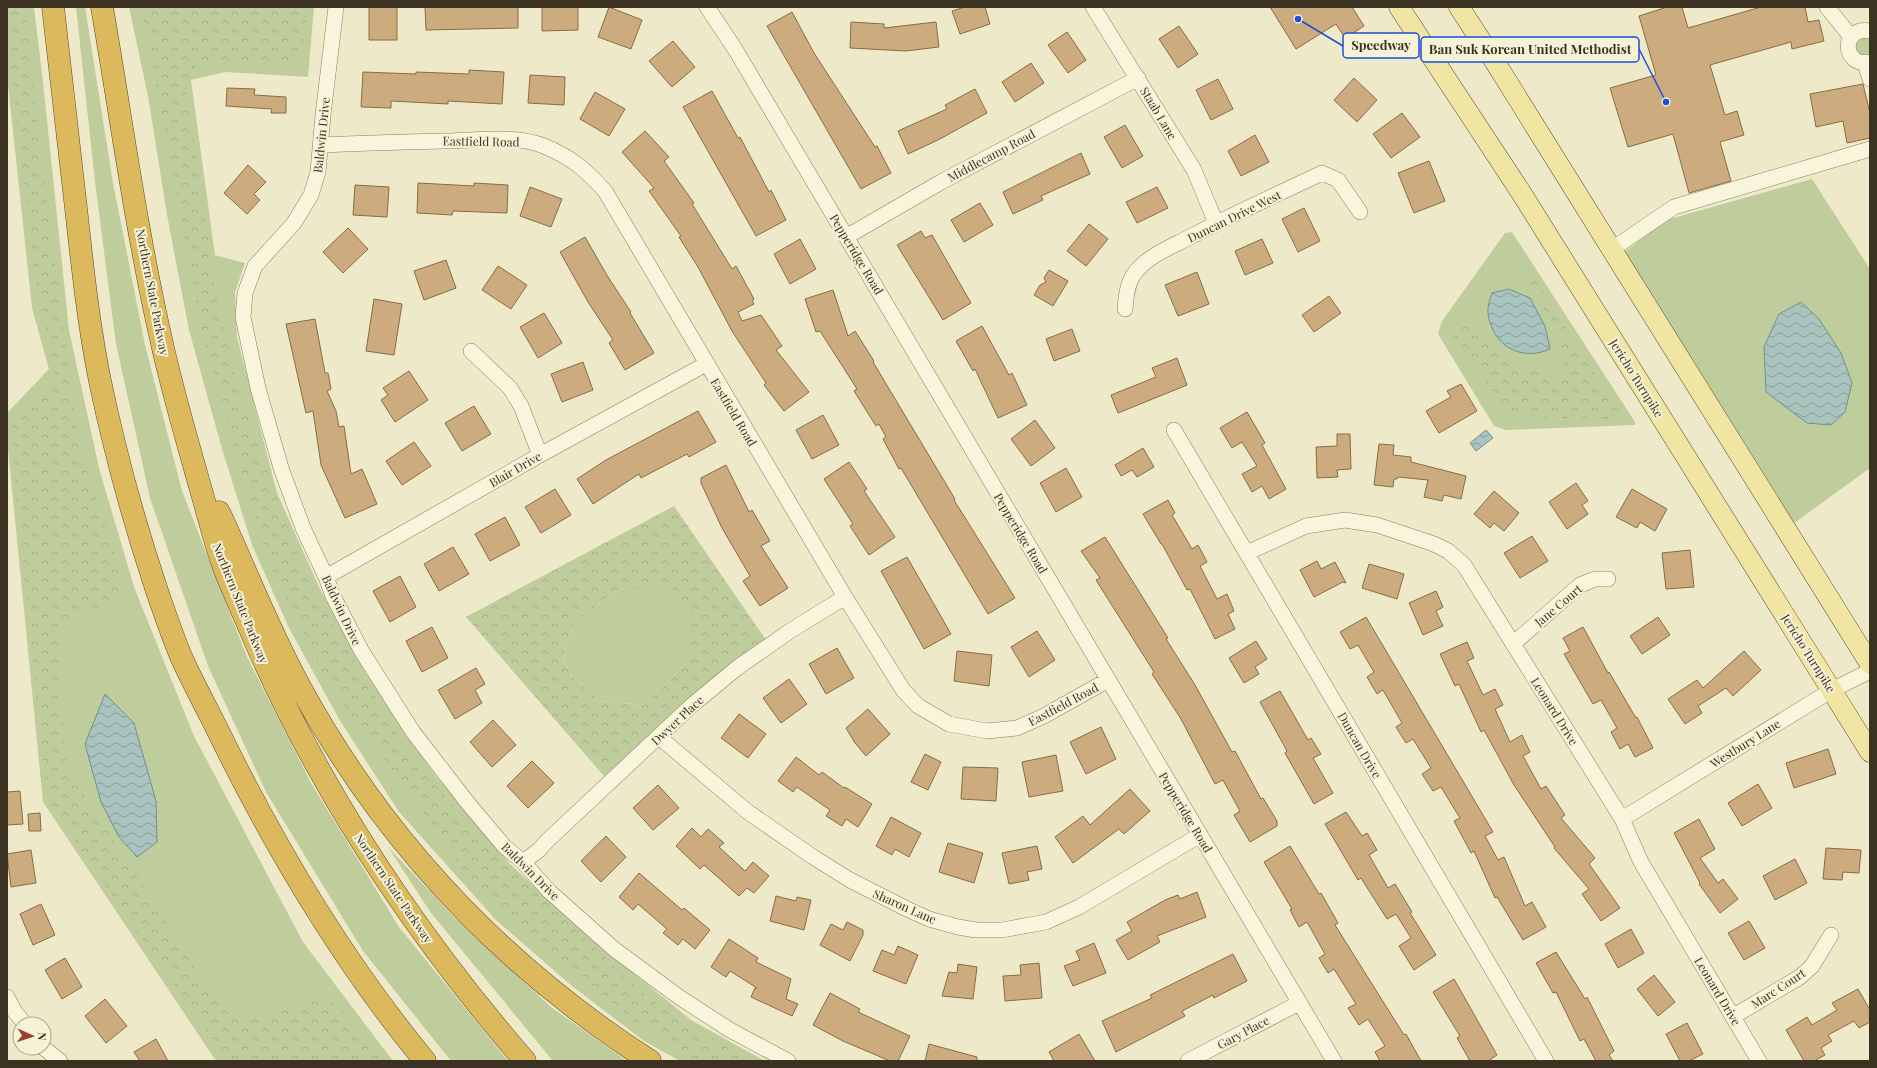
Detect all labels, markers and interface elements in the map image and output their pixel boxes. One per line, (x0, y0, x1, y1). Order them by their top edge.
callout: Speedway (1343, 33, 1419, 58)
text: Speedway (1351, 36, 1411, 53)
callout: Ban Suk Korean United Methodist (1421, 37, 1639, 62)
text: Ban Suk Korean United Methodist (1429, 40, 1632, 57)
street label: Staab Lane (1137, 84, 1181, 142)
street label: Baldwin Drive (309, 96, 333, 174)
street label: Middlecamp Road (944, 125, 1038, 185)
street label: Eastfield Road (442, 132, 520, 150)
street label: Duncan Drive West (1184, 186, 1284, 246)
street label: Pepperidge Road (827, 211, 887, 297)
street label: Northern State Parkway (133, 227, 173, 357)
street label: Jericho Turnpike (1606, 335, 1668, 420)
street label: Eastfield Road (707, 375, 761, 449)
street label: Blair Drive (486, 448, 544, 490)
street label: Pepperidge Road (991, 490, 1051, 576)
street label: Northern State Parkway (209, 540, 273, 666)
street label: Baldwin Drive (319, 572, 365, 648)
street label: Jane Court (1530, 580, 1586, 630)
street label: Jericho Turnpike (1778, 610, 1840, 695)
street label: Leonard Drive (1528, 674, 1582, 748)
street label: Eastfield Road (1025, 679, 1101, 729)
street label: Dwyer Place (647, 692, 707, 748)
street label: Duncan Drive (1335, 709, 1385, 781)
street label: Westbury Lane (1706, 715, 1783, 771)
street label: Pepperidge Road (1156, 769, 1216, 855)
street label: Northern State Parkway (351, 830, 437, 946)
street label: Baldwin Drive (498, 838, 564, 904)
street label: Sharon Lane (871, 885, 939, 927)
street label: Leonard Drive (1691, 954, 1745, 1028)
street label: Marc Court (1748, 964, 1809, 1012)
street label: Gary Place (1214, 1012, 1272, 1052)
north arrow (12, 1016, 52, 1056)
text: N (35, 1032, 50, 1041)

